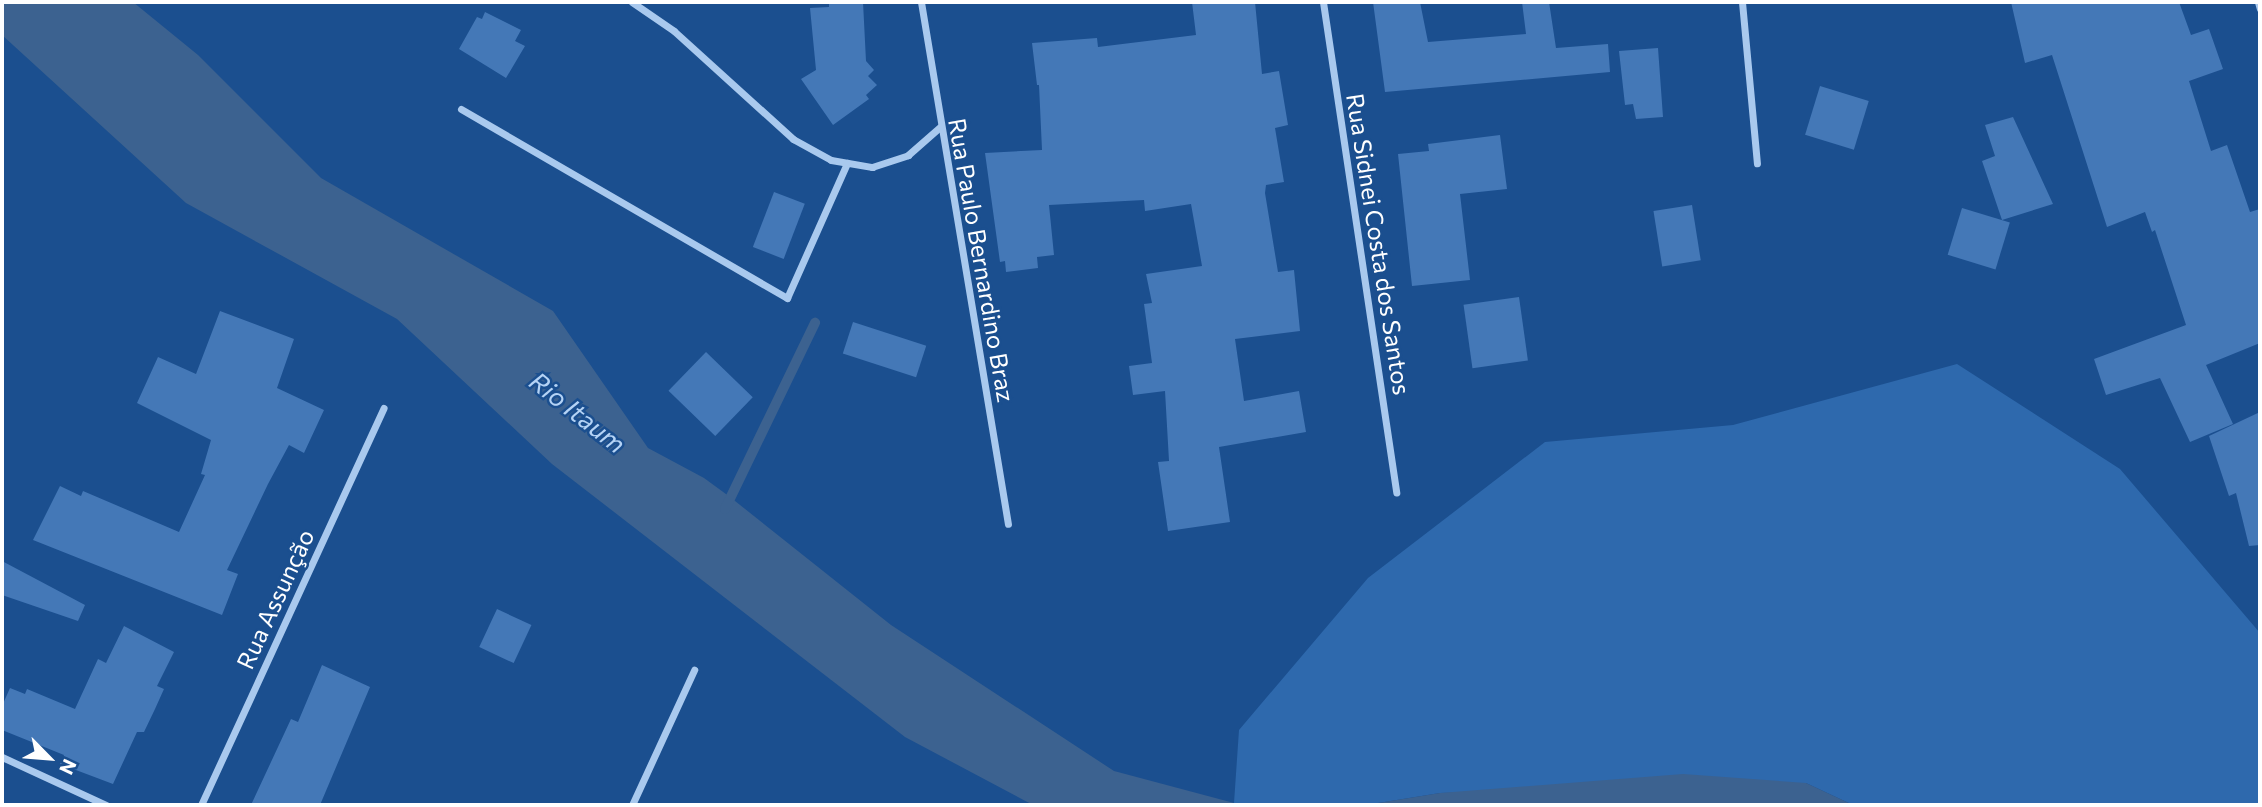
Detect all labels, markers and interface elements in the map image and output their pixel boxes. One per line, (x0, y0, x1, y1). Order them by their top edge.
street label: Rua Sidnei Costa dos Santos (1341, 91, 1417, 397)
street label: Rua Paulo Bernardino Braz (943, 116, 1021, 404)
water label: Rio Itaum (524, 365, 632, 459)
street label: Rua Assunção (230, 525, 320, 673)
north arrow (14, 723, 84, 793)
text: N (55, 756, 82, 778)

